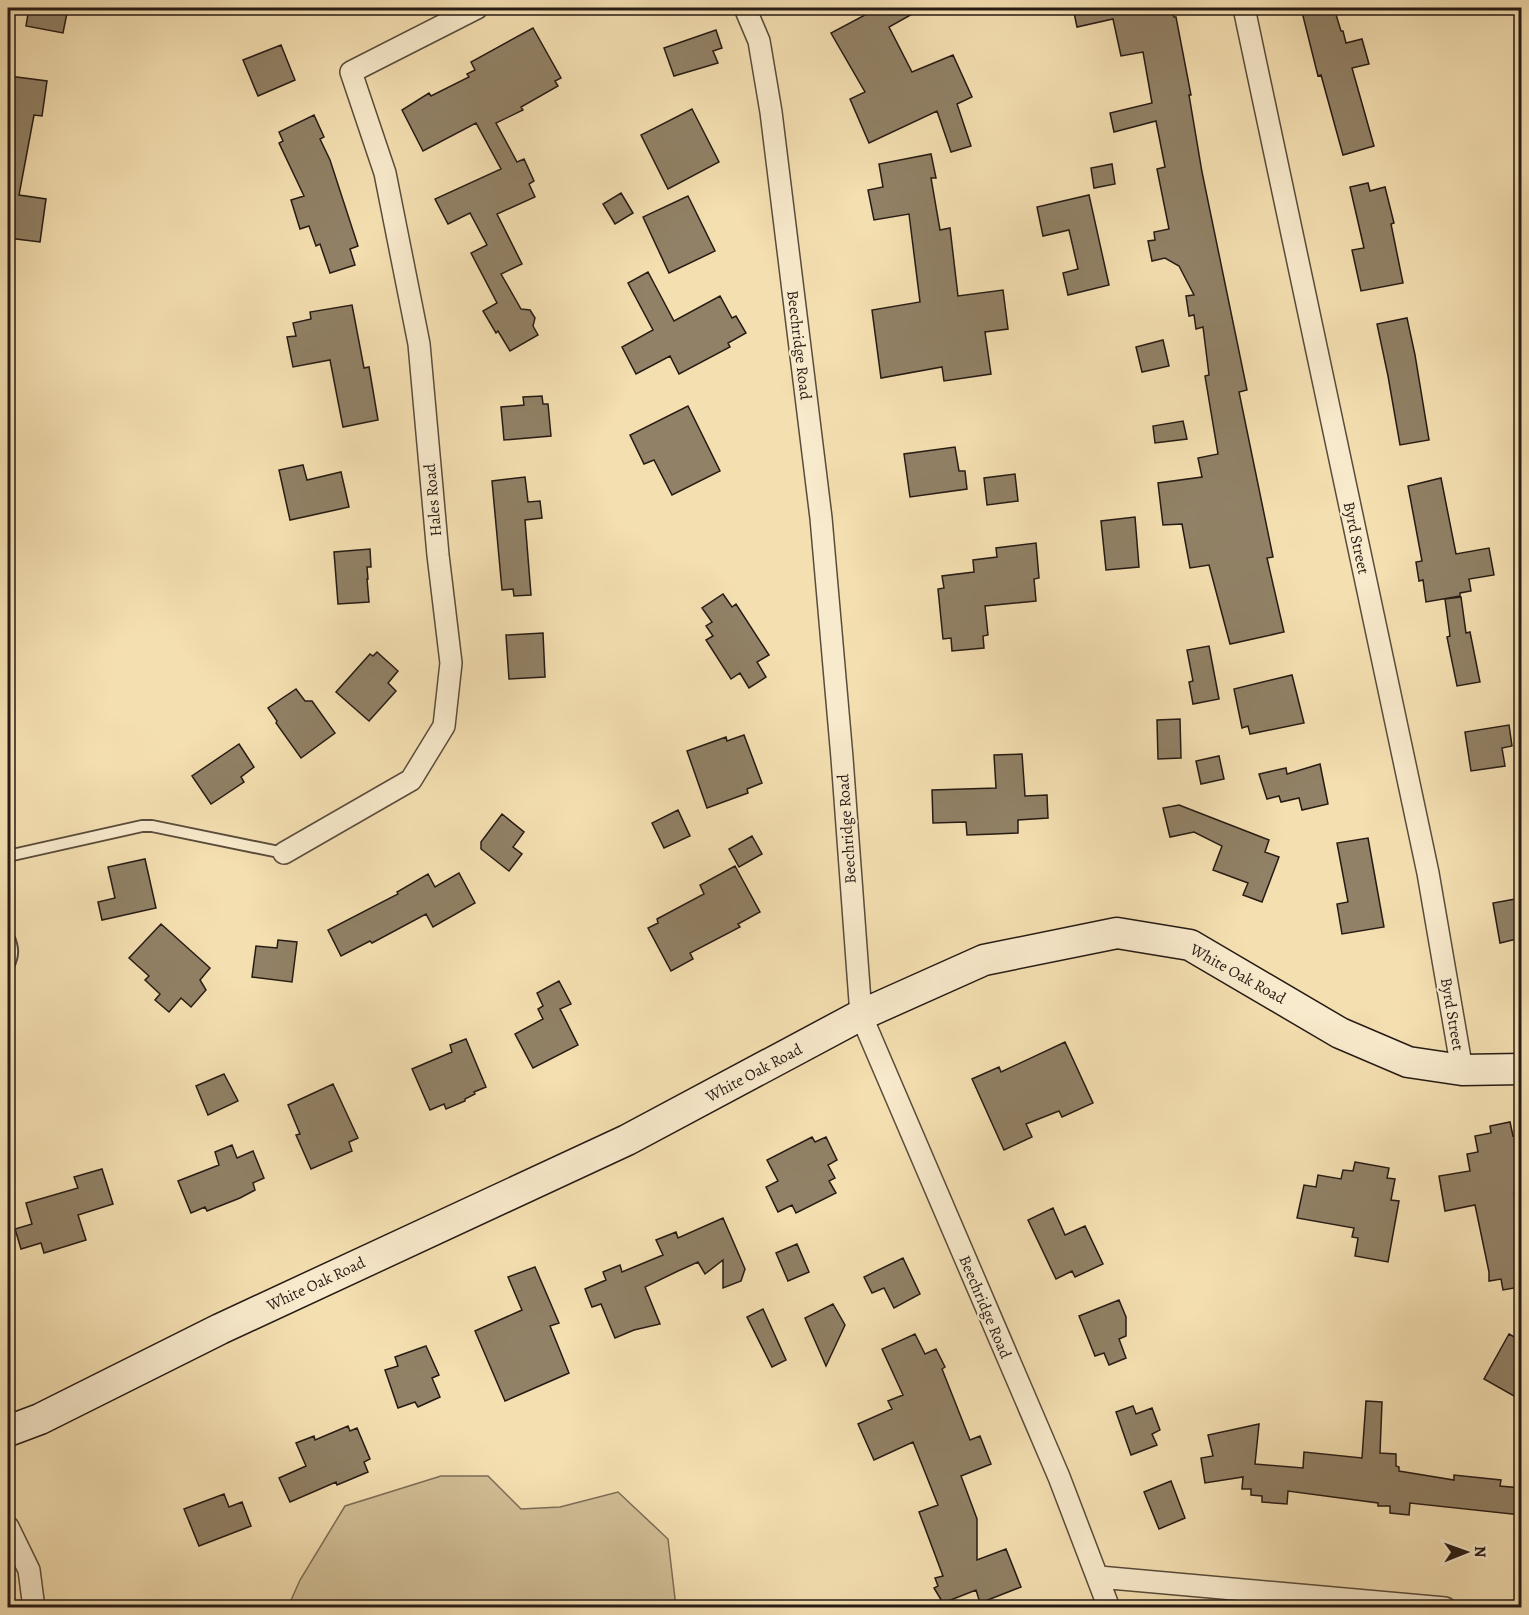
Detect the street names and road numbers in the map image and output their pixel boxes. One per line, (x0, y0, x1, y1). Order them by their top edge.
street label: Beechridge Road (781, 289, 817, 401)
street label: Hales Road (419, 462, 447, 537)
street label: Byrd Street (1338, 500, 1374, 576)
street label: Beechridge Road (832, 773, 862, 885)
street label: White Oak Road (1185, 938, 1290, 1010)
street label: Byrd Street (1435, 976, 1469, 1052)
street label: White Oak Road (701, 1038, 806, 1108)
street label: White Oak Road (262, 1251, 369, 1317)
street label: Beechridge Road (953, 1252, 1017, 1362)

